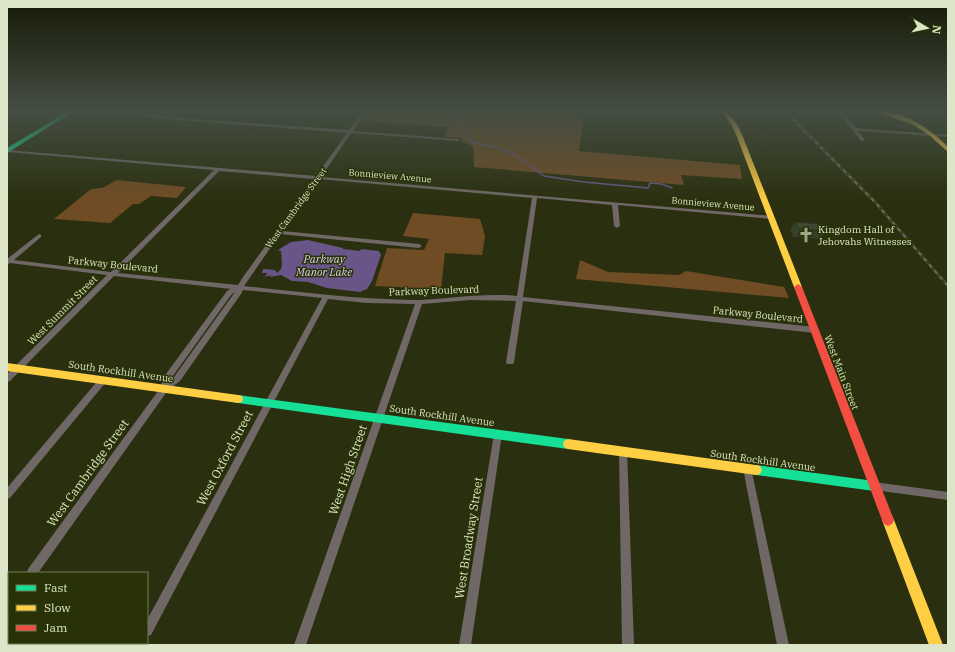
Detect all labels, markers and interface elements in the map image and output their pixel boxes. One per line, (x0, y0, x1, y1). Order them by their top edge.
north arrow (907, 8, 947, 48)
text: N (929, 24, 944, 35)
street label: West Cambridge Street (263, 165, 328, 250)
street label: Bonnieview Avenue (348, 166, 432, 185)
street label: Bonnieview Avenue (671, 194, 755, 213)
place label: Kingdom Hall of Jehovahs Witnesses (818, 223, 912, 248)
church icon: Kingdom Hall of Jehovahs Witnesses (797, 226, 815, 244)
water label: Parkway Manor Lake (295, 252, 352, 279)
street label: Parkway Boulevard (67, 253, 159, 276)
street label: West Summit Street (25, 272, 100, 348)
street label: Parkway Boulevard (389, 282, 480, 299)
street label: Parkway Boulevard (712, 303, 804, 326)
street label: West Main Street (821, 333, 862, 412)
street label: South Rockhill Avenue (68, 358, 174, 385)
street label: South Rockhill Avenue (389, 402, 495, 429)
street label: West Oxford Street (193, 408, 256, 508)
street label: West Cambridge Street (44, 416, 132, 529)
street label: West High Street (325, 423, 370, 517)
street label: South Rockhill Avenue (710, 447, 816, 474)
street label: West Broadway Street (451, 476, 486, 600)
legend (8, 572, 148, 644)
text: Fast (44, 580, 68, 595)
text: Slow (44, 600, 71, 615)
text: Jam (44, 620, 68, 635)

